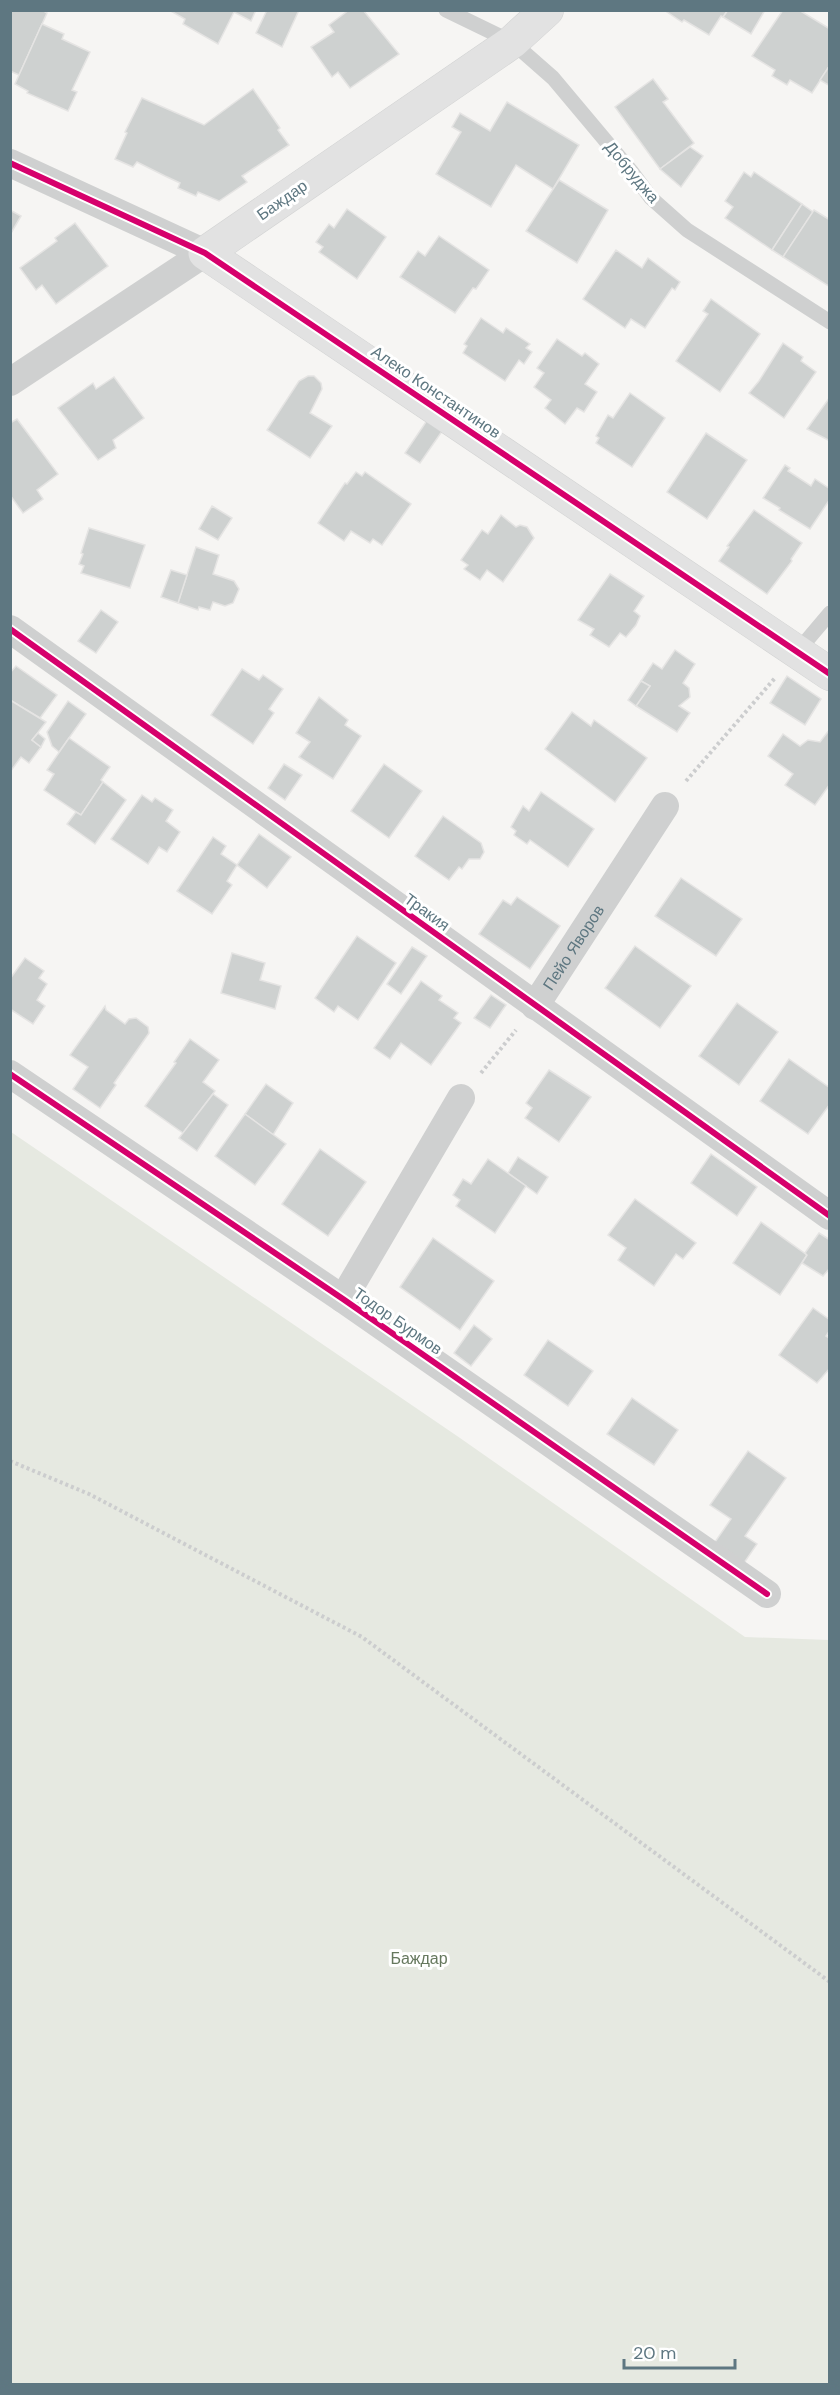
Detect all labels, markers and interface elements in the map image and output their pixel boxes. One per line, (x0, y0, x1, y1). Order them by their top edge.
street label: Добруджа (600, 137, 664, 207)
street label: Баждар (253, 175, 312, 225)
street label: Алеко Константинов (367, 341, 505, 443)
street label: Тракия (400, 888, 454, 936)
street label: Пейо Яворов (538, 901, 609, 994)
street label: Тодор Бурмов (349, 1283, 447, 1359)
park label: Баждар (390, 1948, 448, 1969)
scale bar (624, 2332, 735, 2370)
text: 20 m (633, 2341, 676, 2365)

